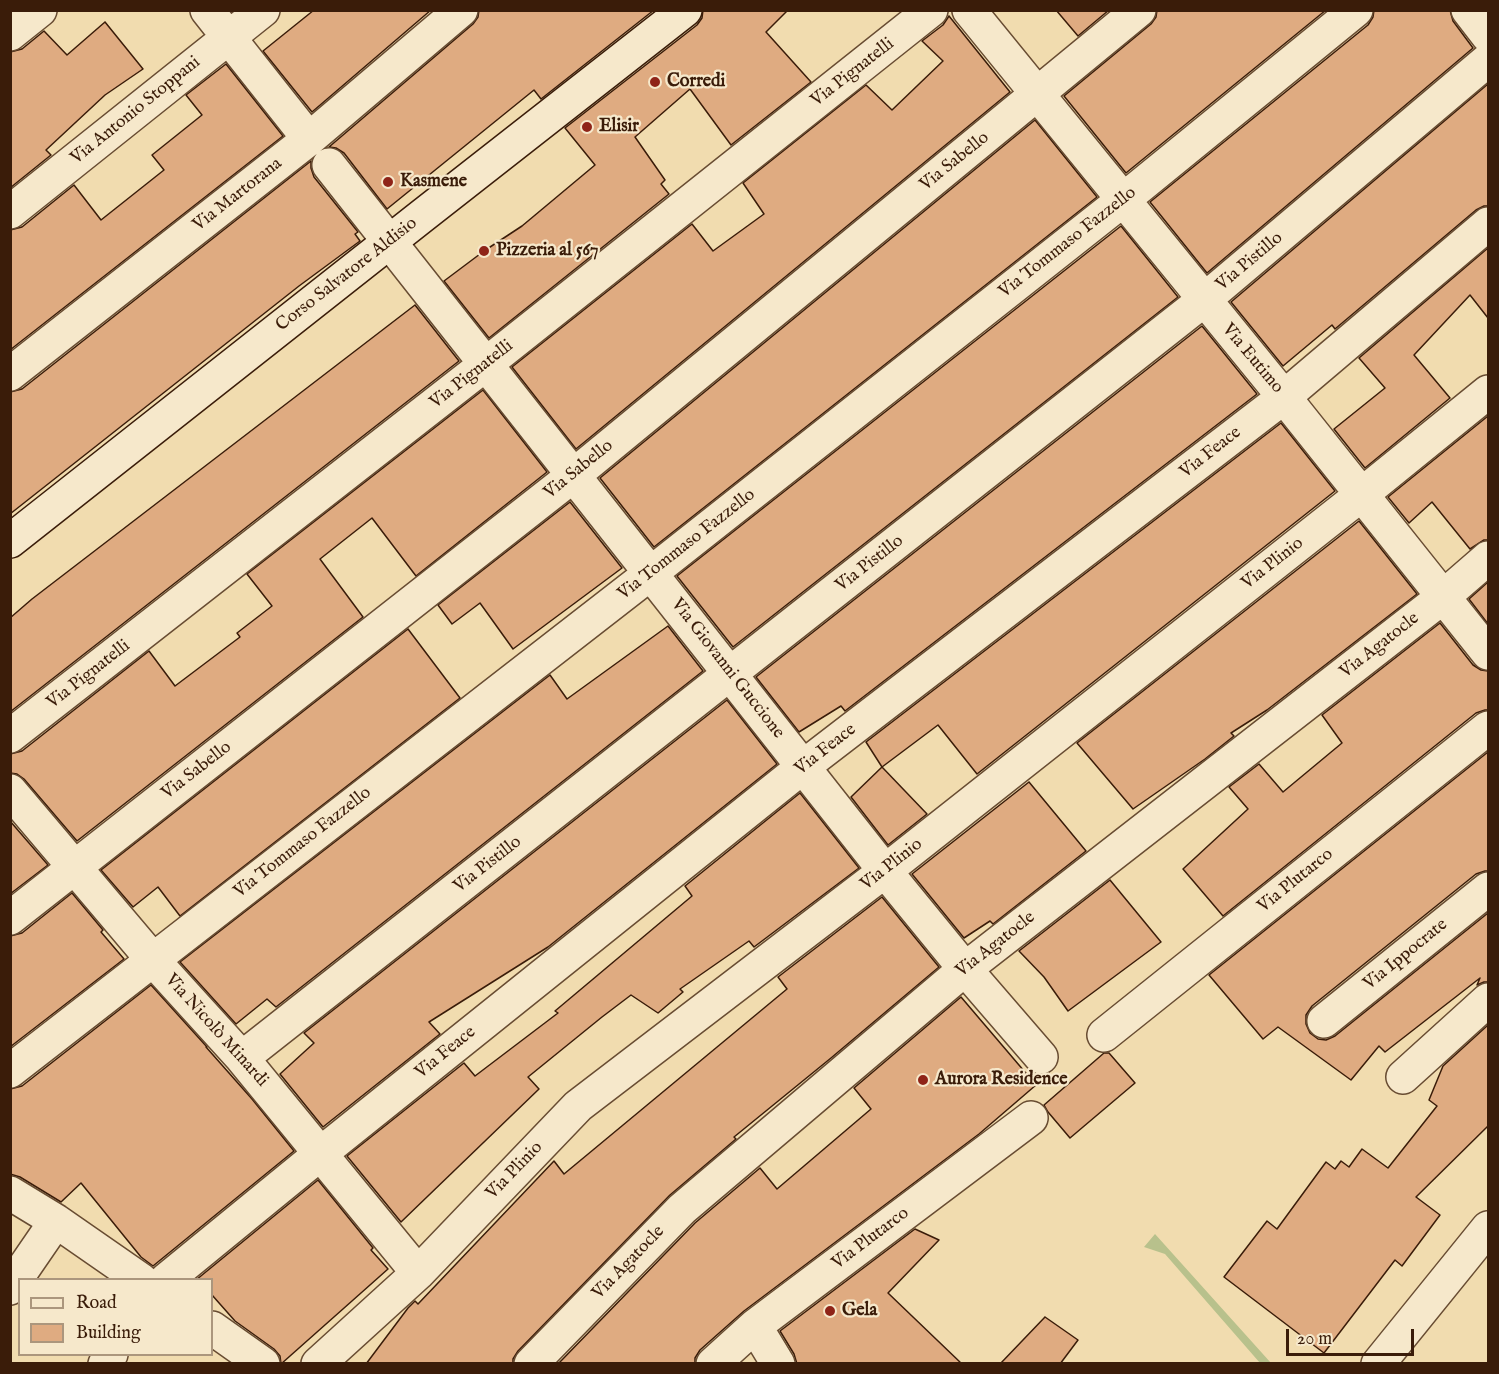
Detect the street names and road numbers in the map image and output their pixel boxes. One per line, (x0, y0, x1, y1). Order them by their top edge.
street label: Via Pignatelli (807, 34, 899, 112)
street label: Via Antonio Stoppani (67, 52, 205, 170)
street label: Via Sabello (916, 128, 994, 196)
street label: Via Martorana (189, 154, 287, 236)
street label: Via Tommaso Fazzello (995, 183, 1141, 303)
street label: Corso Salvatore Aldisio (272, 213, 422, 337)
street label: Via Pistillo (1212, 228, 1288, 296)
street label: Via Eutimo (1217, 320, 1287, 398)
street label: Via Pignatelli (426, 336, 518, 414)
street label: Via Feace (1176, 422, 1246, 484)
street label: Via Sabello (540, 436, 618, 504)
street label: Via Tommaso Fazzello (614, 485, 760, 605)
street label: Via Pistillo (832, 531, 908, 597)
street label: Via Plinio (1238, 533, 1308, 595)
street label: Via Giovanni Guccione (666, 595, 788, 743)
street label: Via Agatocle (1336, 608, 1424, 684)
street label: Via Pignatelli (43, 636, 135, 714)
street label: Via Feace (791, 719, 861, 781)
street label: Via Sabello (158, 737, 236, 805)
street label: Via Tommaso Fazzello (230, 783, 376, 903)
street label: Via Pistillo (450, 832, 526, 898)
street label: Via Plinio (857, 834, 927, 896)
street label: Via Plutarco (1254, 844, 1338, 918)
street label: Via Agatocle (952, 907, 1040, 983)
street label: Via Ippocrate (1360, 915, 1452, 995)
street label: Via Nicolò Minardi (160, 970, 272, 1092)
street label: Via Feace (411, 1022, 481, 1084)
street label: Via Plinio (482, 1137, 548, 1205)
street label: Via Plutarco (828, 1203, 914, 1275)
street label: Via Agatocle (588, 1221, 670, 1305)

